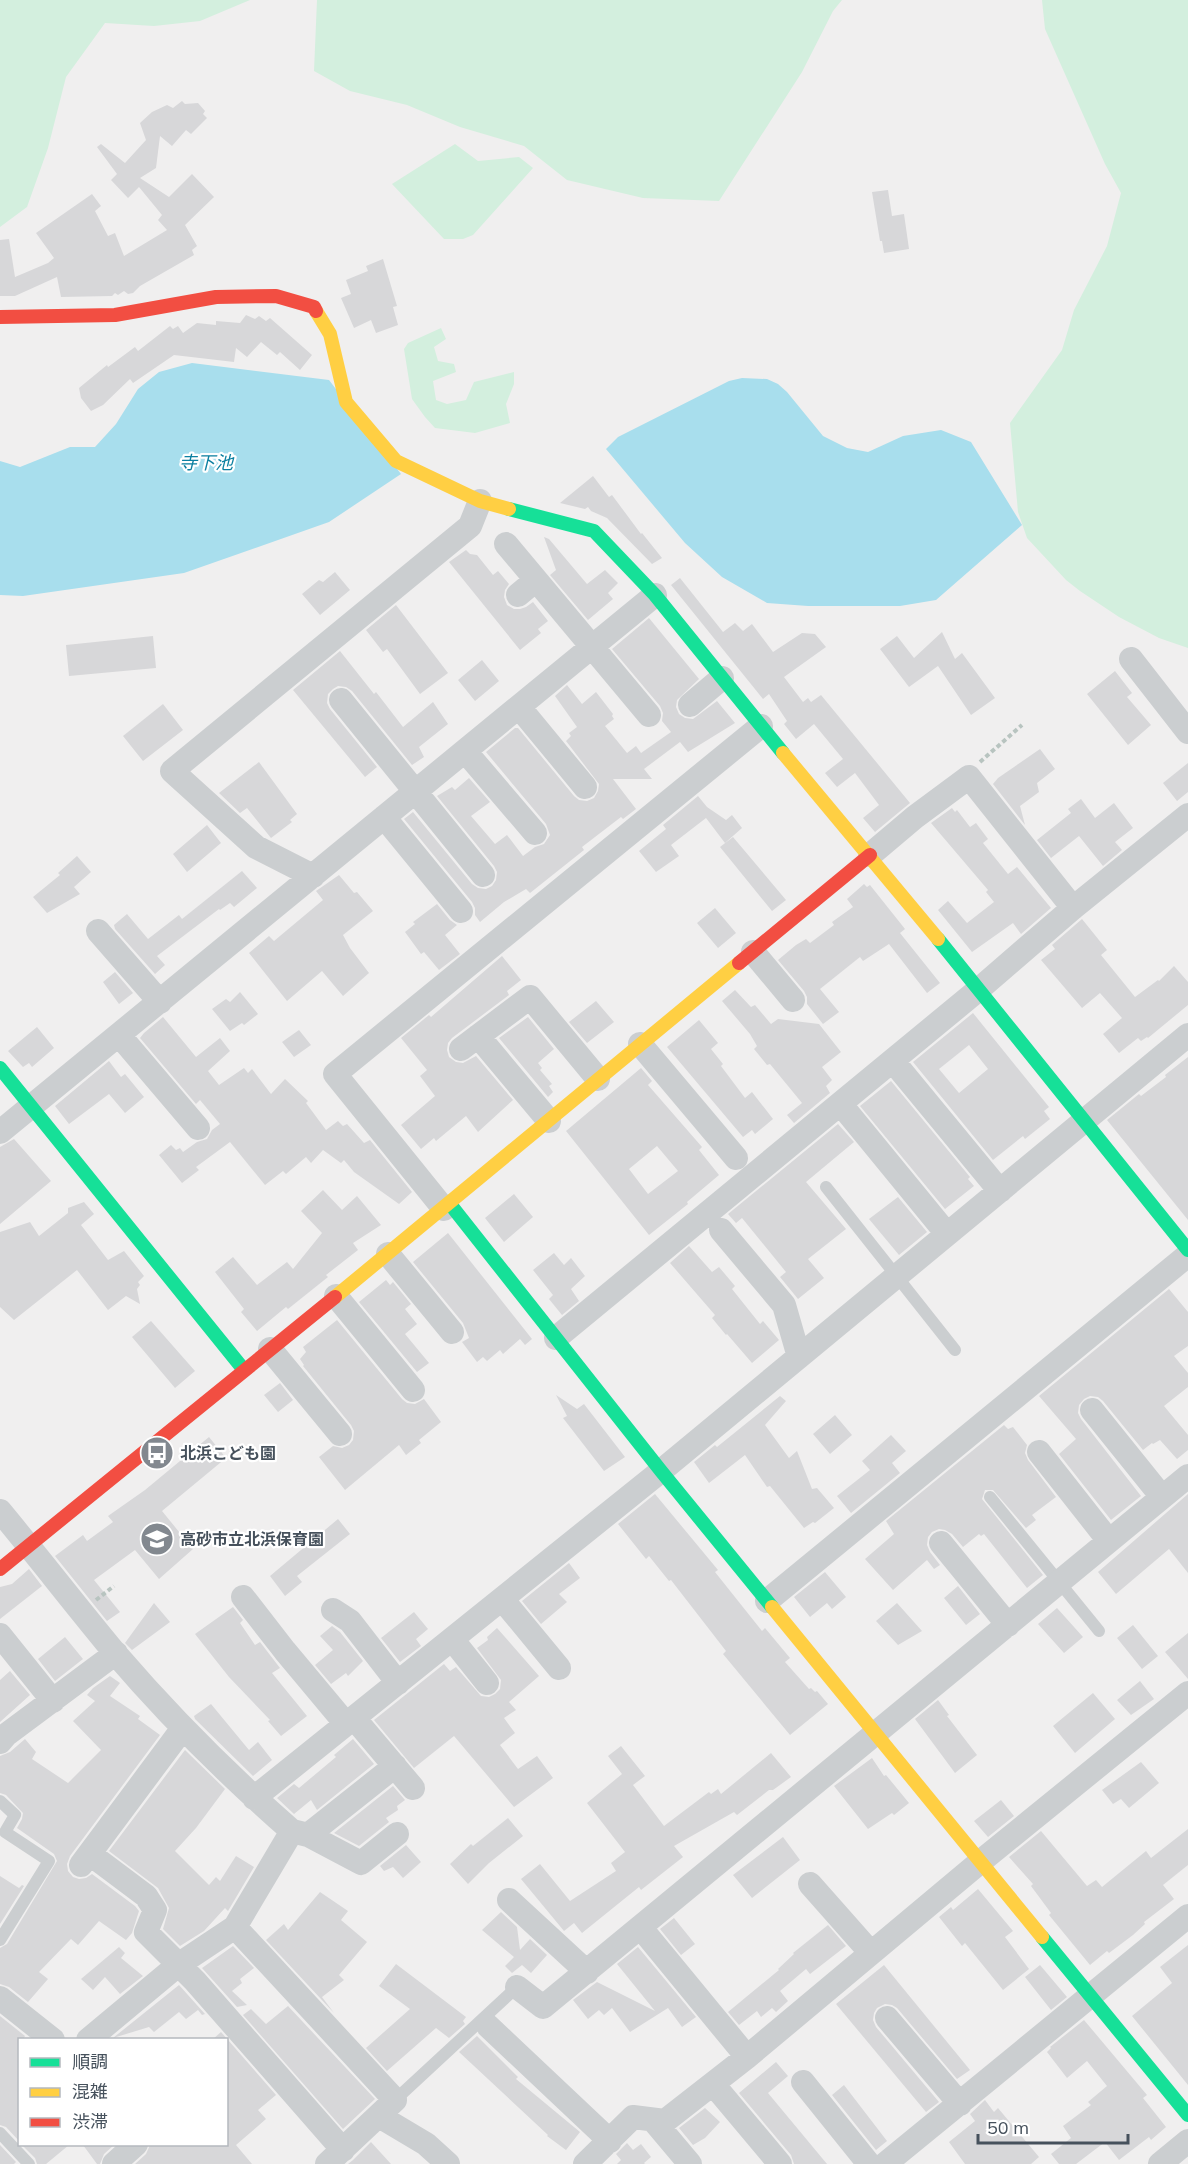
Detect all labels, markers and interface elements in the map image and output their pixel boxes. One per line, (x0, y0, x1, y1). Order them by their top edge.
water label: 寺下池 (179, 451, 235, 474)
bus stop icon: 北浜こども園 (139, 1435, 175, 1471)
place label: 北浜こども園 (180, 1443, 276, 1463)
school or university icon: 高砂市立北浜保育園 (139, 1521, 175, 1557)
place label: 高砂市立北浜保育園 (180, 1529, 324, 1549)
legend (18, 2038, 228, 2146)
text: 順調 (72, 2050, 108, 2073)
text: 混雑 (72, 2080, 108, 2103)
scale bar (978, 2107, 1128, 2145)
text: 渋滞 (72, 2110, 108, 2133)
text: 50 m (987, 2116, 1029, 2139)

